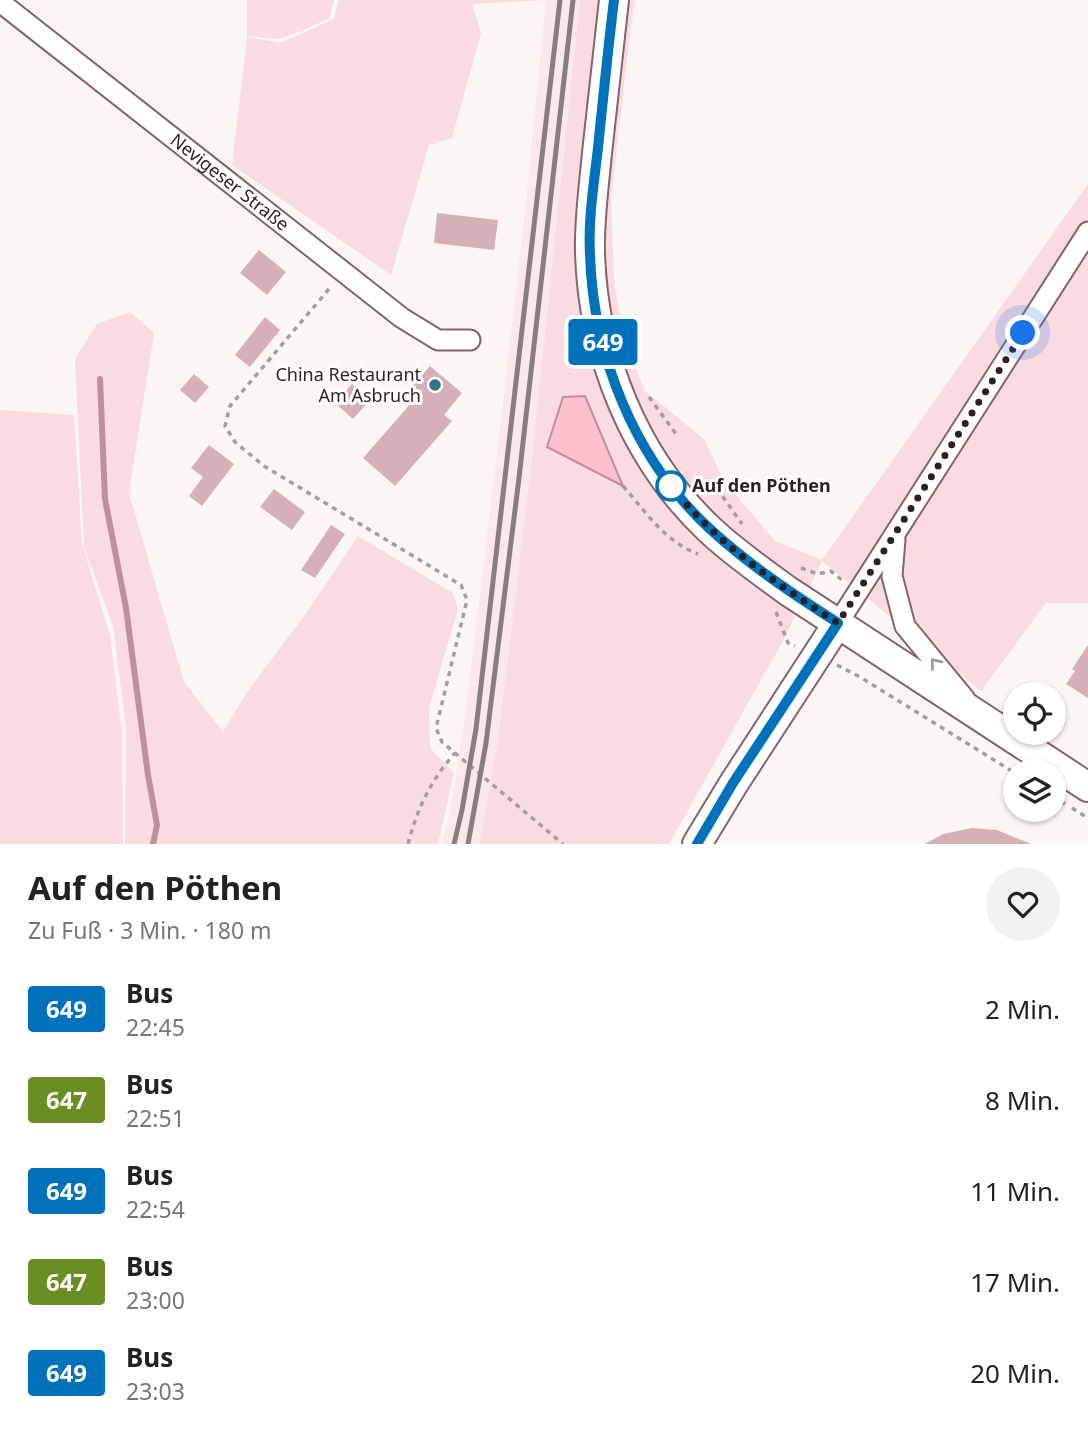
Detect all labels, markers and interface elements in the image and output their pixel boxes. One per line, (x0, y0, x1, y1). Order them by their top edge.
street label: Nevigeser Straße (166, 128, 294, 236)
your location (1005, 315, 1040, 350)
line badge: 649 (563, 319, 643, 365)
text: 649 (582, 325, 624, 358)
place label: China Restaurant Am Asbruch (275, 362, 421, 407)
marker: China Restaurant Am Asbruch (427, 377, 443, 393)
marker: Auf den Pöthen (656, 471, 686, 501)
place label: Auf den Pöthen (692, 473, 831, 497)
one-way arrow (931, 658, 943, 671)
map controls (1003, 682, 1066, 822)
button: locate (1003, 682, 1066, 745)
button: layers (1003, 759, 1066, 822)
text: Auf den Pöthen (28, 865, 282, 910)
button: heart (986, 867, 1060, 941)
text: Zu Fuß · 3 Min. · 180 m (28, 914, 272, 946)
text: Bus (126, 975, 173, 1011)
text: 2 Min. (985, 991, 1060, 1027)
text: 649 (46, 992, 87, 1025)
text: 22:45 (126, 1011, 185, 1043)
text: Bus (126, 1066, 173, 1102)
text: 8 Min. (985, 1082, 1060, 1118)
text: 647 (46, 1083, 87, 1116)
text: 22:51 (126, 1102, 185, 1134)
text: Bus (126, 1157, 173, 1193)
text: 11 Min. (970, 1173, 1060, 1209)
text: 649 (46, 1174, 87, 1207)
text: 22:54 (126, 1193, 185, 1225)
text: Bus (126, 1248, 173, 1284)
text: 17 Min. (970, 1264, 1060, 1300)
text: 647 (46, 1265, 87, 1298)
text: 23:00 (126, 1284, 185, 1316)
text: Bus (126, 1339, 173, 1375)
text: 20 Min. (970, 1355, 1060, 1391)
text: 649 (46, 1356, 87, 1389)
text: 23:03 (126, 1375, 185, 1407)

